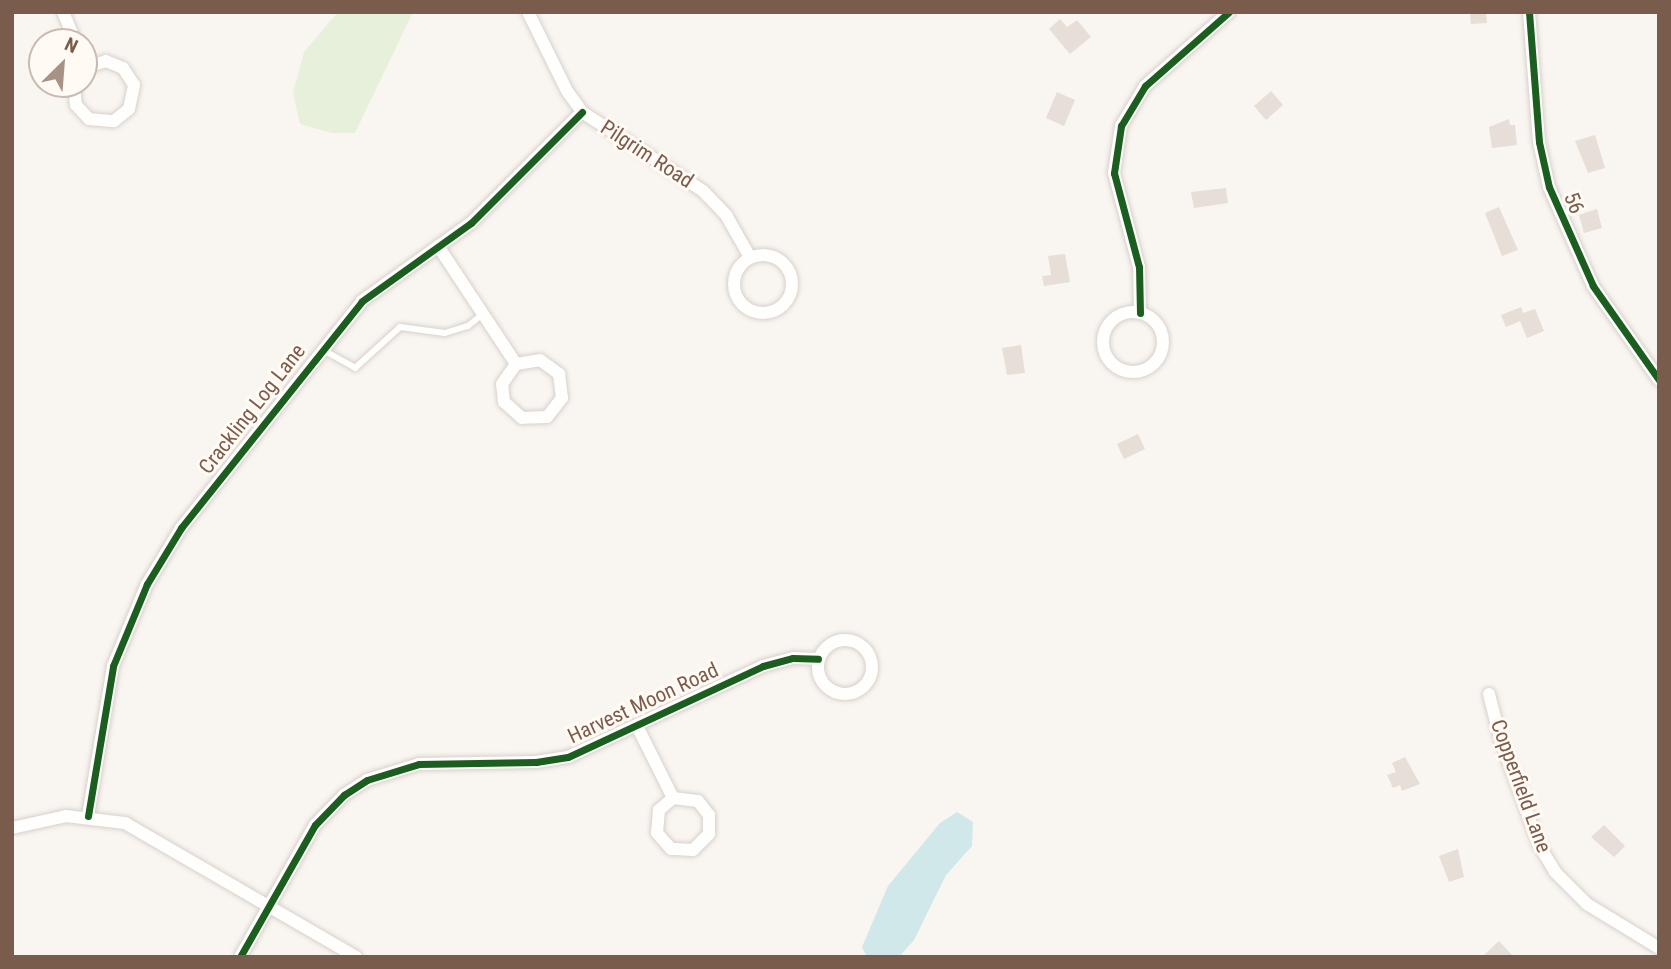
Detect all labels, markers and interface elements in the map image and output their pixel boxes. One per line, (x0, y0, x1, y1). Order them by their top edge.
north arrow (28, 28, 98, 98)
text: N (61, 32, 81, 58)
street label: Pilgrim Road (596, 115, 698, 193)
street label: 56 (1559, 189, 1589, 217)
street label: Crackling Log Lane (193, 339, 311, 479)
street label: Harvest Moon Road (564, 657, 722, 749)
street label: Copperfield Lane (1485, 716, 1557, 856)

